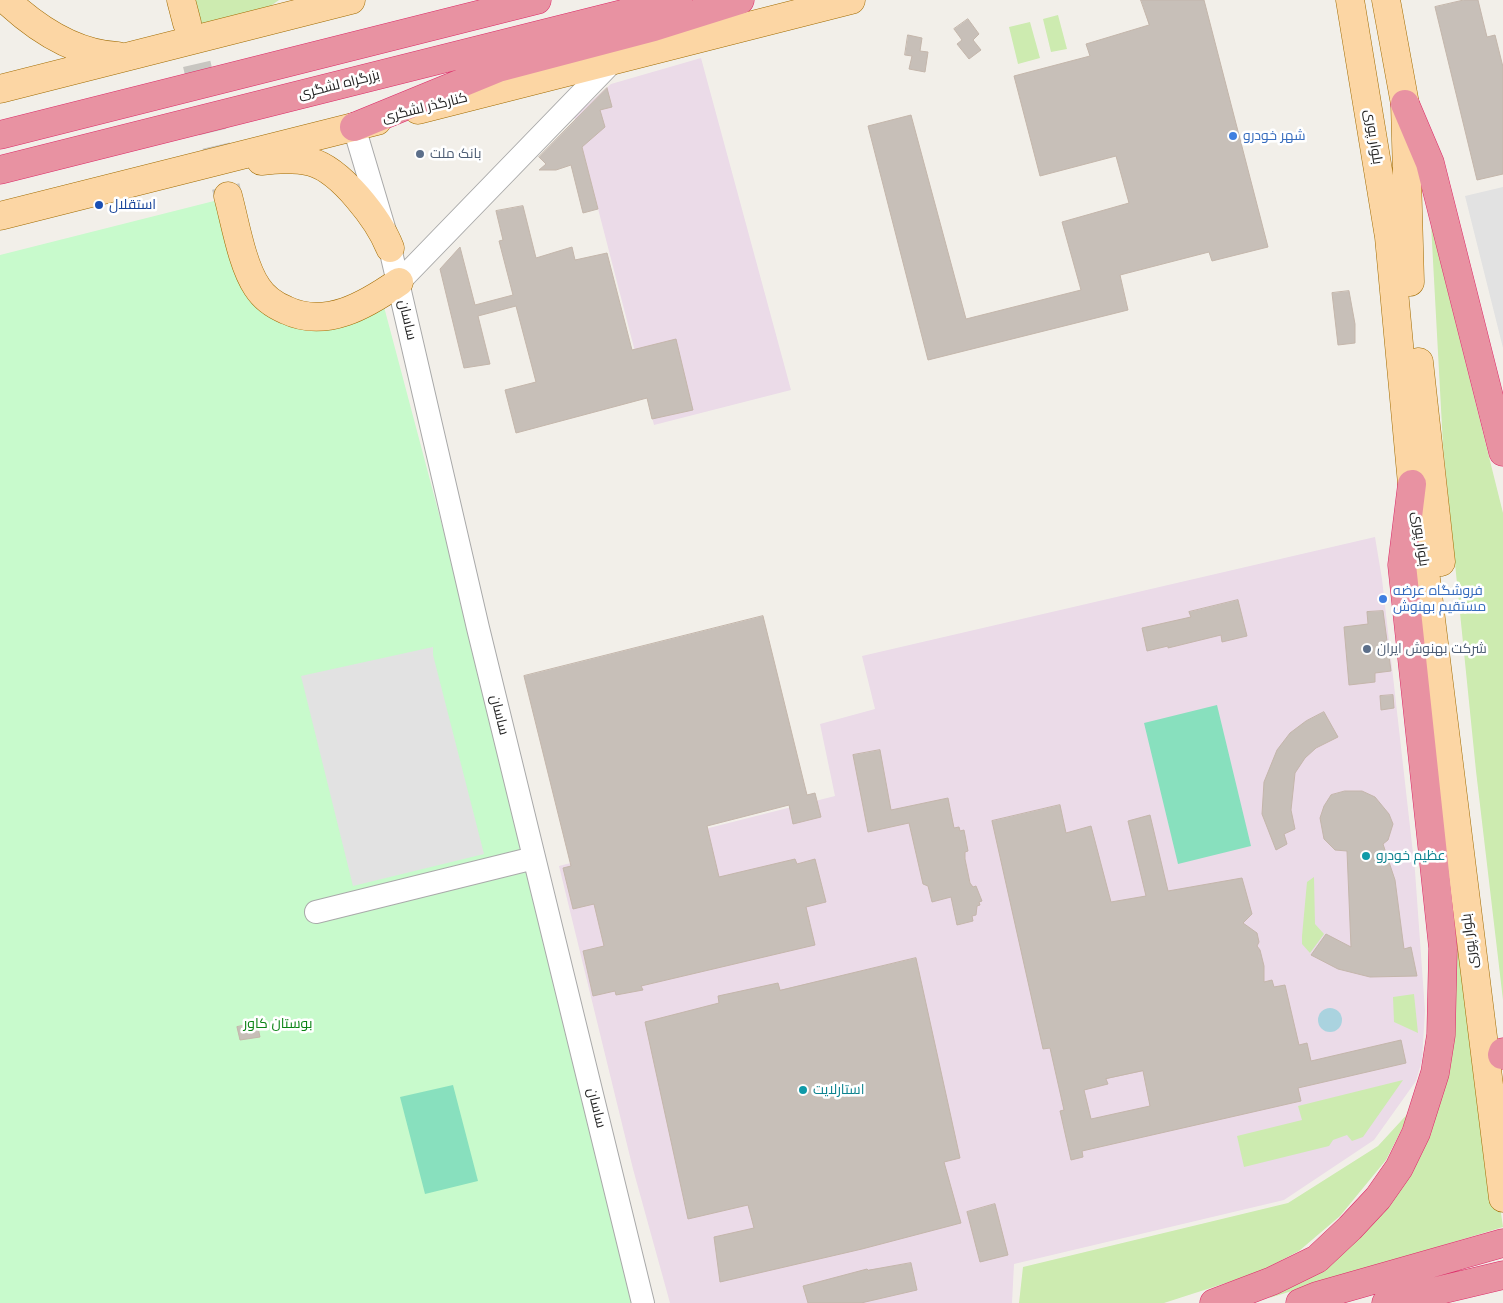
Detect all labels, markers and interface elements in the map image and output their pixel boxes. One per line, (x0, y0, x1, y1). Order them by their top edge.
street label: بزرگراه لشگری (297, 67, 381, 103)
street label: کنارگذر لشگری (381, 89, 469, 127)
street label: بلوار پوری (1360, 108, 1386, 166)
place label: شهر خودرو (1243, 128, 1306, 144)
marker: شهر خودرو (1227, 130, 1239, 142)
place label: بانک ملت (430, 146, 481, 162)
marker: بانک ملت (414, 148, 426, 160)
place label: استقلال (109, 197, 156, 213)
marker: استقلال (93, 199, 105, 211)
street label: ساسان (394, 298, 420, 342)
street label: بلوار پوری (1408, 510, 1432, 568)
place label: فروشگاه عرضه مستقیم بهنوش (1393, 583, 1486, 616)
marker: فروشگاه عرضه مستقیم بهنوش (1377, 593, 1389, 605)
place label: شرکت بهنوش ایران (1377, 641, 1487, 657)
marker: شرکت بهنوش ایران (1361, 643, 1373, 655)
street label: ساسان (486, 693, 512, 737)
place label: عظیم خودرو (1376, 848, 1446, 864)
marker: عظیم خودرو (1360, 850, 1372, 862)
street label: بلوار پوری (1458, 913, 1482, 969)
park label: بوستان کاور (244, 1016, 312, 1032)
place label: استارلایت (813, 1082, 864, 1098)
marker: استارلایت (797, 1084, 809, 1096)
street label: ساسان (583, 1086, 609, 1130)

